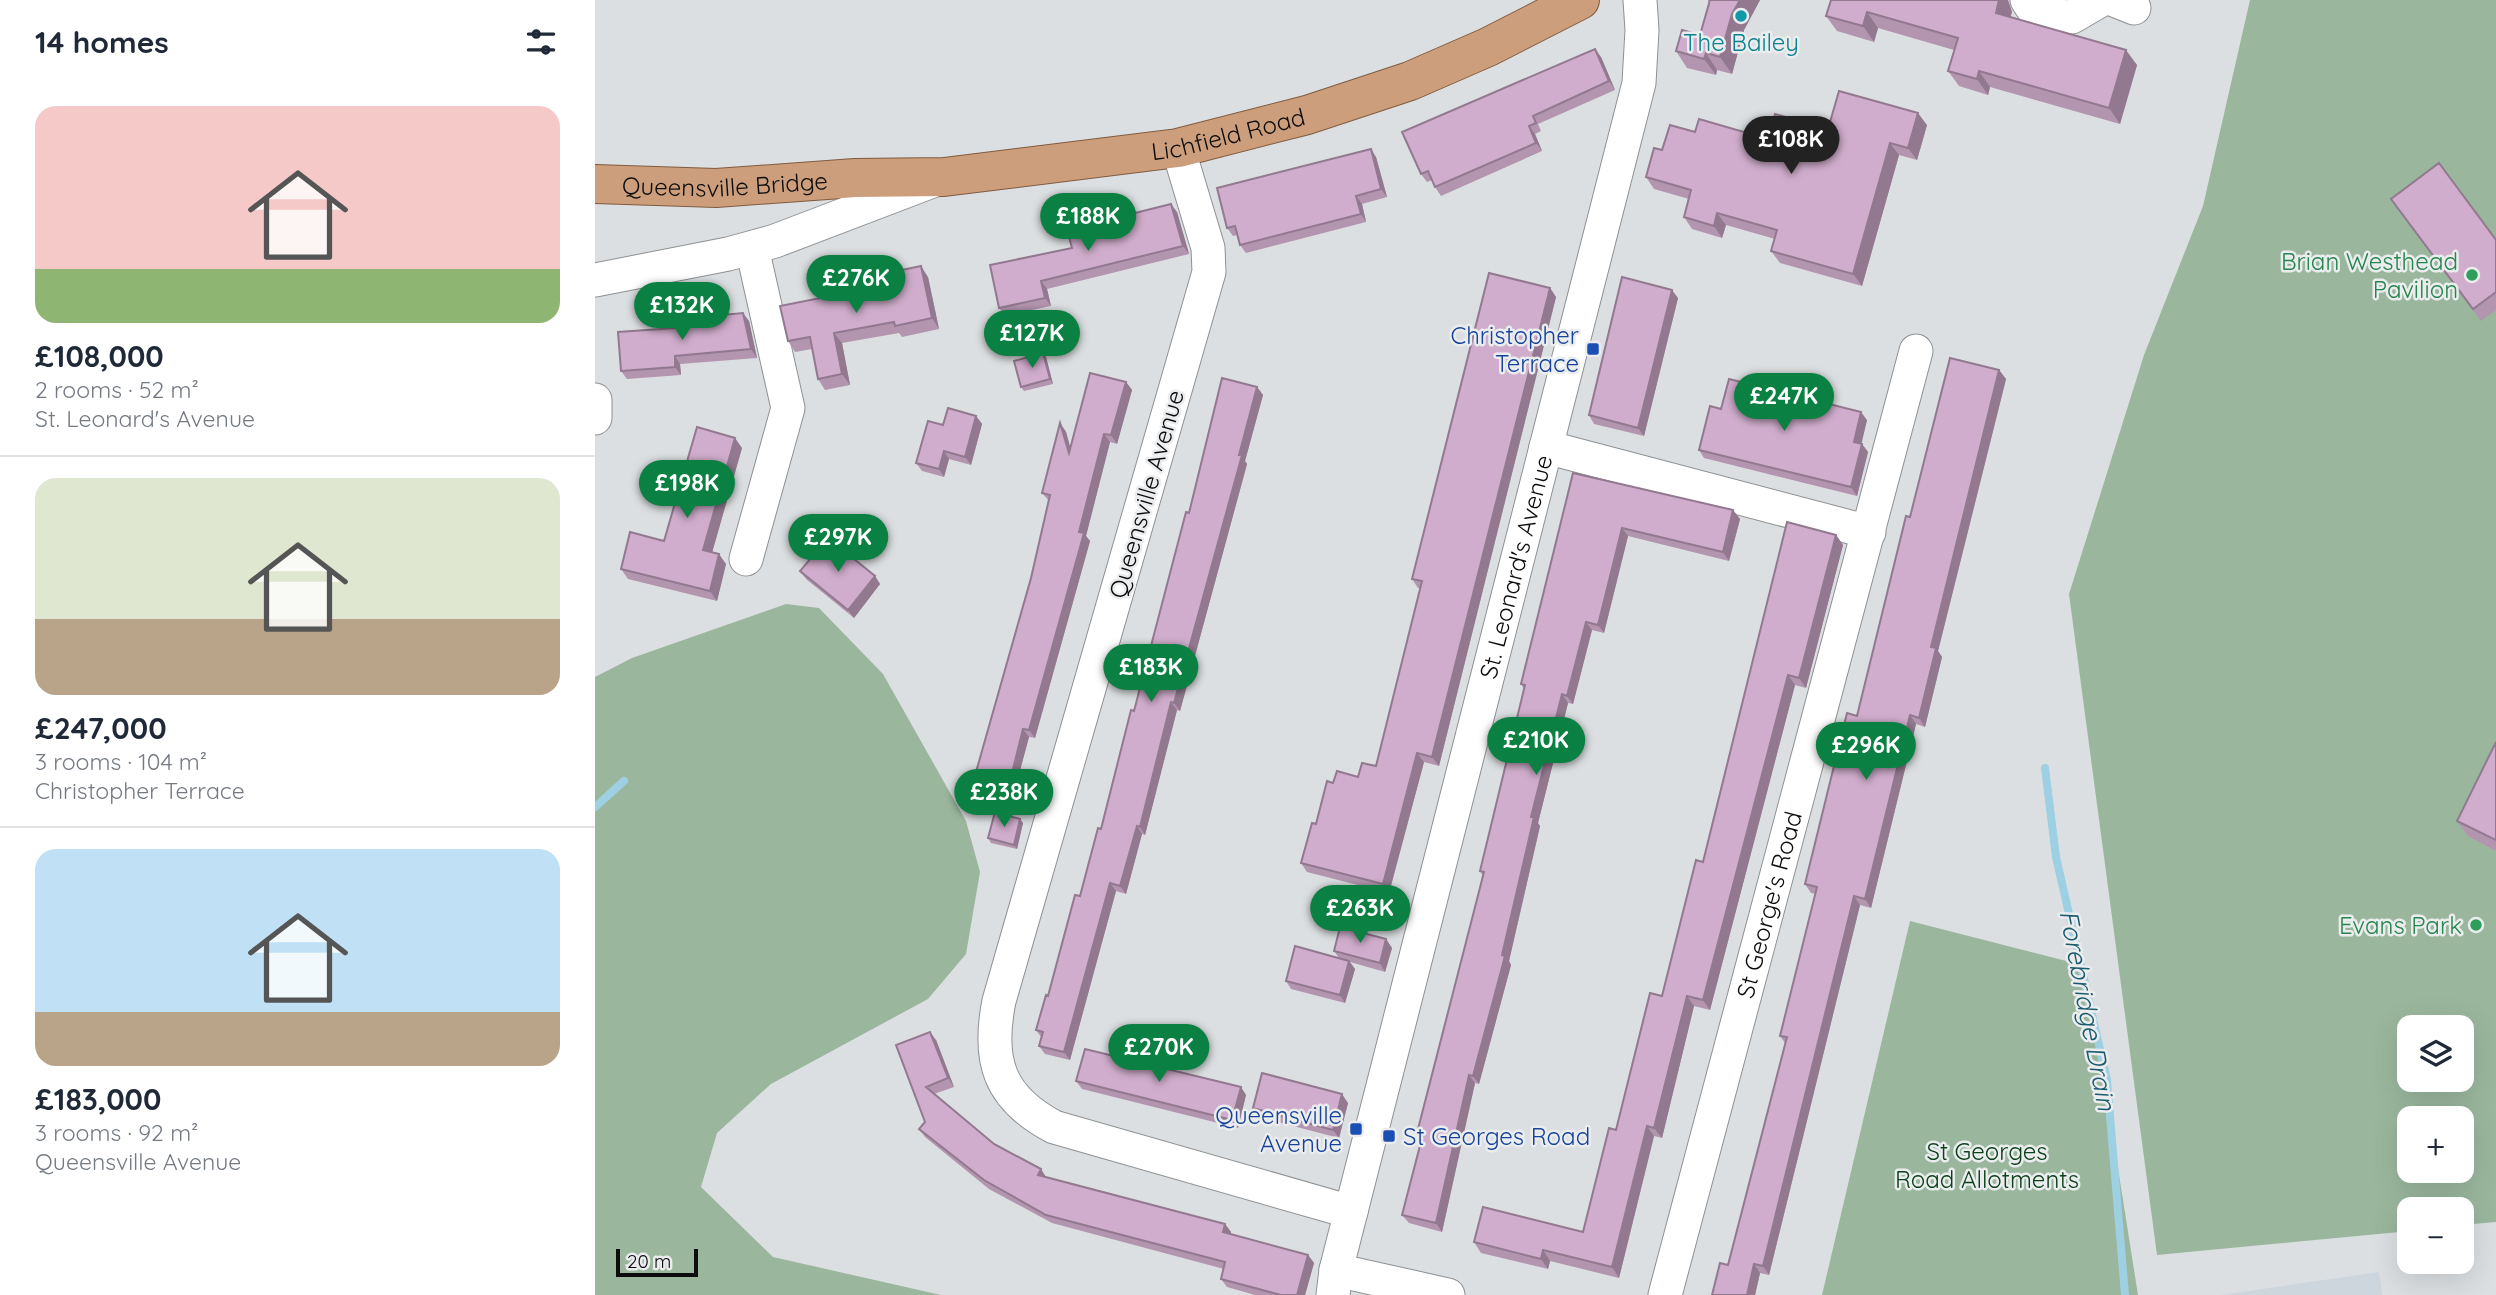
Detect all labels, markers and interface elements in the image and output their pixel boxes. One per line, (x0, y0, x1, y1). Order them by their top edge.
marker: The Bailey (1733, 8, 1749, 24)
text: 14 homes (35, 23, 169, 61)
icon: filters (522, 23, 560, 61)
place label: The Bailey (1683, 27, 1799, 57)
street label: Lichfield Road (1149, 101, 1308, 166)
pin: £108K (1742, 116, 1840, 176)
text: £108K (1758, 124, 1824, 153)
icon: home (235, 152, 361, 278)
street label: Queensville Bridge (622, 165, 829, 203)
pin: £188K (1039, 194, 1137, 253)
text: £188K (1056, 201, 1120, 230)
place label: Brian Westhead Pavilion (2281, 246, 2458, 304)
pin: £276K (807, 256, 905, 315)
text: £276K (822, 263, 890, 292)
marker: Brian Westhead Pavilion (2464, 267, 2480, 283)
pin: £132K (633, 282, 731, 342)
text: £132K (650, 290, 714, 319)
pin: £127K (983, 310, 1081, 370)
text: £127K (1000, 318, 1064, 347)
place label: Christopher Terrace (1451, 320, 1579, 378)
text: £108,000 (35, 337, 164, 375)
marker: Christopher Terrace (1585, 341, 1601, 357)
pin: £247K (1735, 374, 1833, 433)
text: 2 rooms · 52 m² (35, 375, 199, 404)
text: £247K (1750, 381, 1818, 410)
street label: Queensville Avenue (1102, 386, 1190, 602)
text: St. Leonard's Avenue (35, 404, 255, 433)
street label: St. Leonard's Avenue (1473, 452, 1558, 682)
pin: £198K (638, 461, 736, 520)
text: £198K (655, 468, 719, 497)
pin: £297K (789, 514, 887, 574)
text: £297K (804, 522, 872, 551)
icon: home (235, 524, 361, 650)
pin: £183K (1102, 644, 1200, 704)
text: £183K (1119, 652, 1183, 681)
text: £247,000 (35, 709, 167, 747)
pin: £210K (1487, 718, 1585, 777)
pin: £296K (1817, 722, 1915, 782)
text: £210K (1503, 725, 1569, 754)
text: £296K (1832, 730, 1900, 759)
text: 3 rooms · 104 m² (35, 747, 207, 776)
pin: £238K (955, 770, 1053, 829)
text: Christopher Terrace (35, 776, 245, 805)
text: £238K (970, 777, 1038, 806)
street label: St George's Road (1730, 808, 1808, 1001)
pin: £263K (1311, 886, 1409, 945)
text: £263K (1326, 893, 1394, 922)
icon: home (235, 895, 361, 1021)
water label: Forebridge Drain (2052, 907, 2124, 1114)
place label: Evans Park (2339, 910, 2462, 940)
marker: Evans Park (2468, 917, 2484, 933)
map controls (2397, 1015, 2474, 1274)
button: layers (2397, 1015, 2474, 1092)
pin: £270K (1110, 1024, 1208, 1084)
text: £270K (1124, 1032, 1194, 1061)
text: £183,000 (35, 1080, 161, 1118)
place label: Queensville Avenue (1215, 1100, 1342, 1158)
button: + (2397, 1106, 2474, 1183)
text: 3 rooms · 92 m² (35, 1118, 198, 1147)
marker: Queensville Avenue (1348, 1121, 1364, 1137)
place label: St Georges Road (1403, 1121, 1590, 1151)
marker: St Georges Road (1381, 1128, 1397, 1144)
park label: St Georges Road Allotments (1895, 1136, 2079, 1194)
text: Queensville Avenue (35, 1147, 241, 1176)
button: − (2397, 1197, 2474, 1274)
scale bar (616, 1246, 698, 1278)
text: 20 m (627, 1249, 671, 1273)

